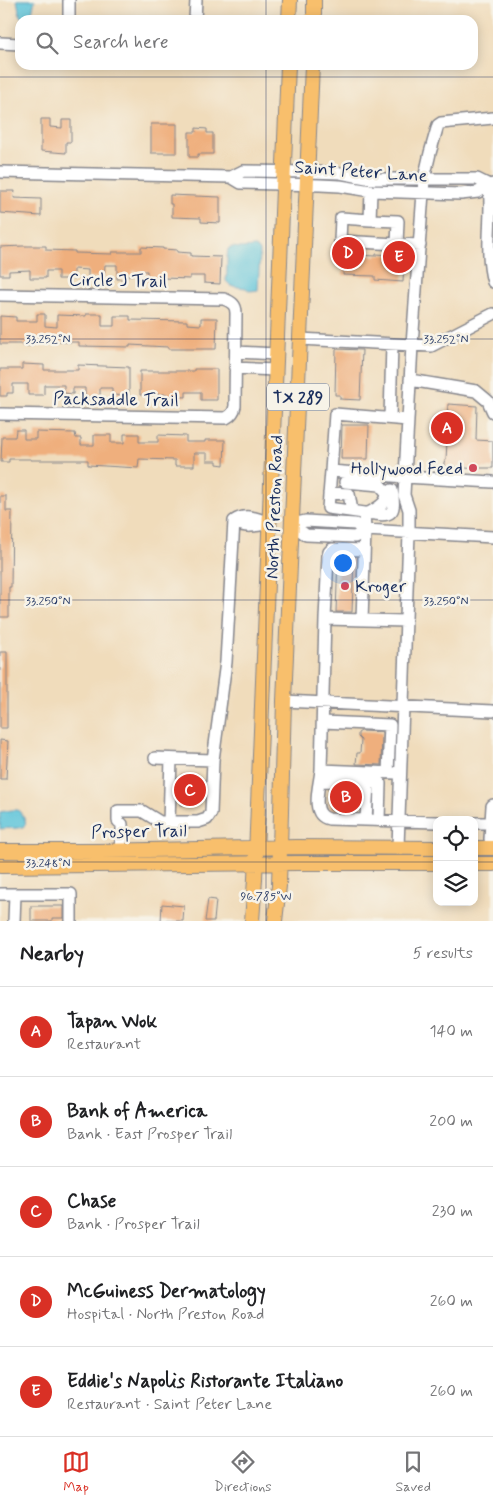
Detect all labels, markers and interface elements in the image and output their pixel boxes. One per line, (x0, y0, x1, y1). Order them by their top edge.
search box (15, 15, 478, 70)
icon: search (33, 29, 61, 57)
text: Search here (73, 30, 169, 55)
street label: Saint Peter Lane (294, 155, 428, 189)
pin: D (332, 234, 364, 272)
pin: E (383, 238, 415, 276)
street label: Circle J Trail (69, 268, 167, 294)
text: 33.252°N (26, 332, 70, 348)
text: 33.252°N (424, 332, 468, 348)
road number: TX 289 (267, 384, 329, 411)
street label: Packsaddle Trail (53, 387, 179, 413)
pin: A (431, 409, 463, 447)
street label: North Preston Road (260, 435, 290, 579)
place label: Hollywood Feed (351, 457, 463, 481)
marker: Hollywood Feed (467, 462, 479, 474)
your location (330, 550, 356, 576)
place label: Kroger (355, 575, 407, 599)
marker: Kroger (339, 580, 351, 592)
text: 33.250°N (26, 594, 70, 610)
text: 33.250°N (424, 594, 468, 610)
pin: C (174, 771, 206, 809)
pin: B (330, 778, 362, 816)
map controls (433, 816, 478, 906)
button: locate (433, 816, 478, 861)
street label: Prosper Trail (91, 819, 187, 845)
text: 33.248°N (25, 856, 71, 872)
button: layers (433, 861, 478, 906)
text: 96.785°W (241, 889, 292, 905)
text: Nearby (20, 940, 84, 968)
text: 5 results (413, 943, 473, 964)
text: Tapan Wok (67, 1009, 157, 1034)
text: A (31, 1021, 41, 1042)
text: 140 m (429, 1021, 473, 1042)
text: Restaurant (67, 1034, 141, 1055)
text: Bank of America (67, 1099, 207, 1124)
text: B (31, 1111, 41, 1132)
text: 200 m (429, 1111, 473, 1132)
text: Bank · East Prosper Trail (67, 1124, 232, 1145)
text: Chase (67, 1189, 116, 1214)
text: C (30, 1201, 42, 1222)
text: 230 m (432, 1201, 473, 1222)
text: Bank · Prosper Trail (67, 1214, 200, 1235)
text: McGuiness Dermatology (67, 1279, 266, 1304)
text: D (30, 1291, 42, 1312)
text: 260 m (430, 1291, 473, 1312)
text: Hospital · North Preston Road (67, 1304, 264, 1325)
text: Eddie's Napolis Ristorante Italiano (67, 1369, 343, 1394)
text: E (31, 1381, 41, 1402)
text: 260 m (430, 1381, 473, 1402)
text: Restaurant · Saint Peter Lane (67, 1394, 272, 1415)
tab: Map (62, 1448, 90, 1496)
tab: Directions (214, 1448, 272, 1496)
tab: Saved (396, 1448, 431, 1496)

